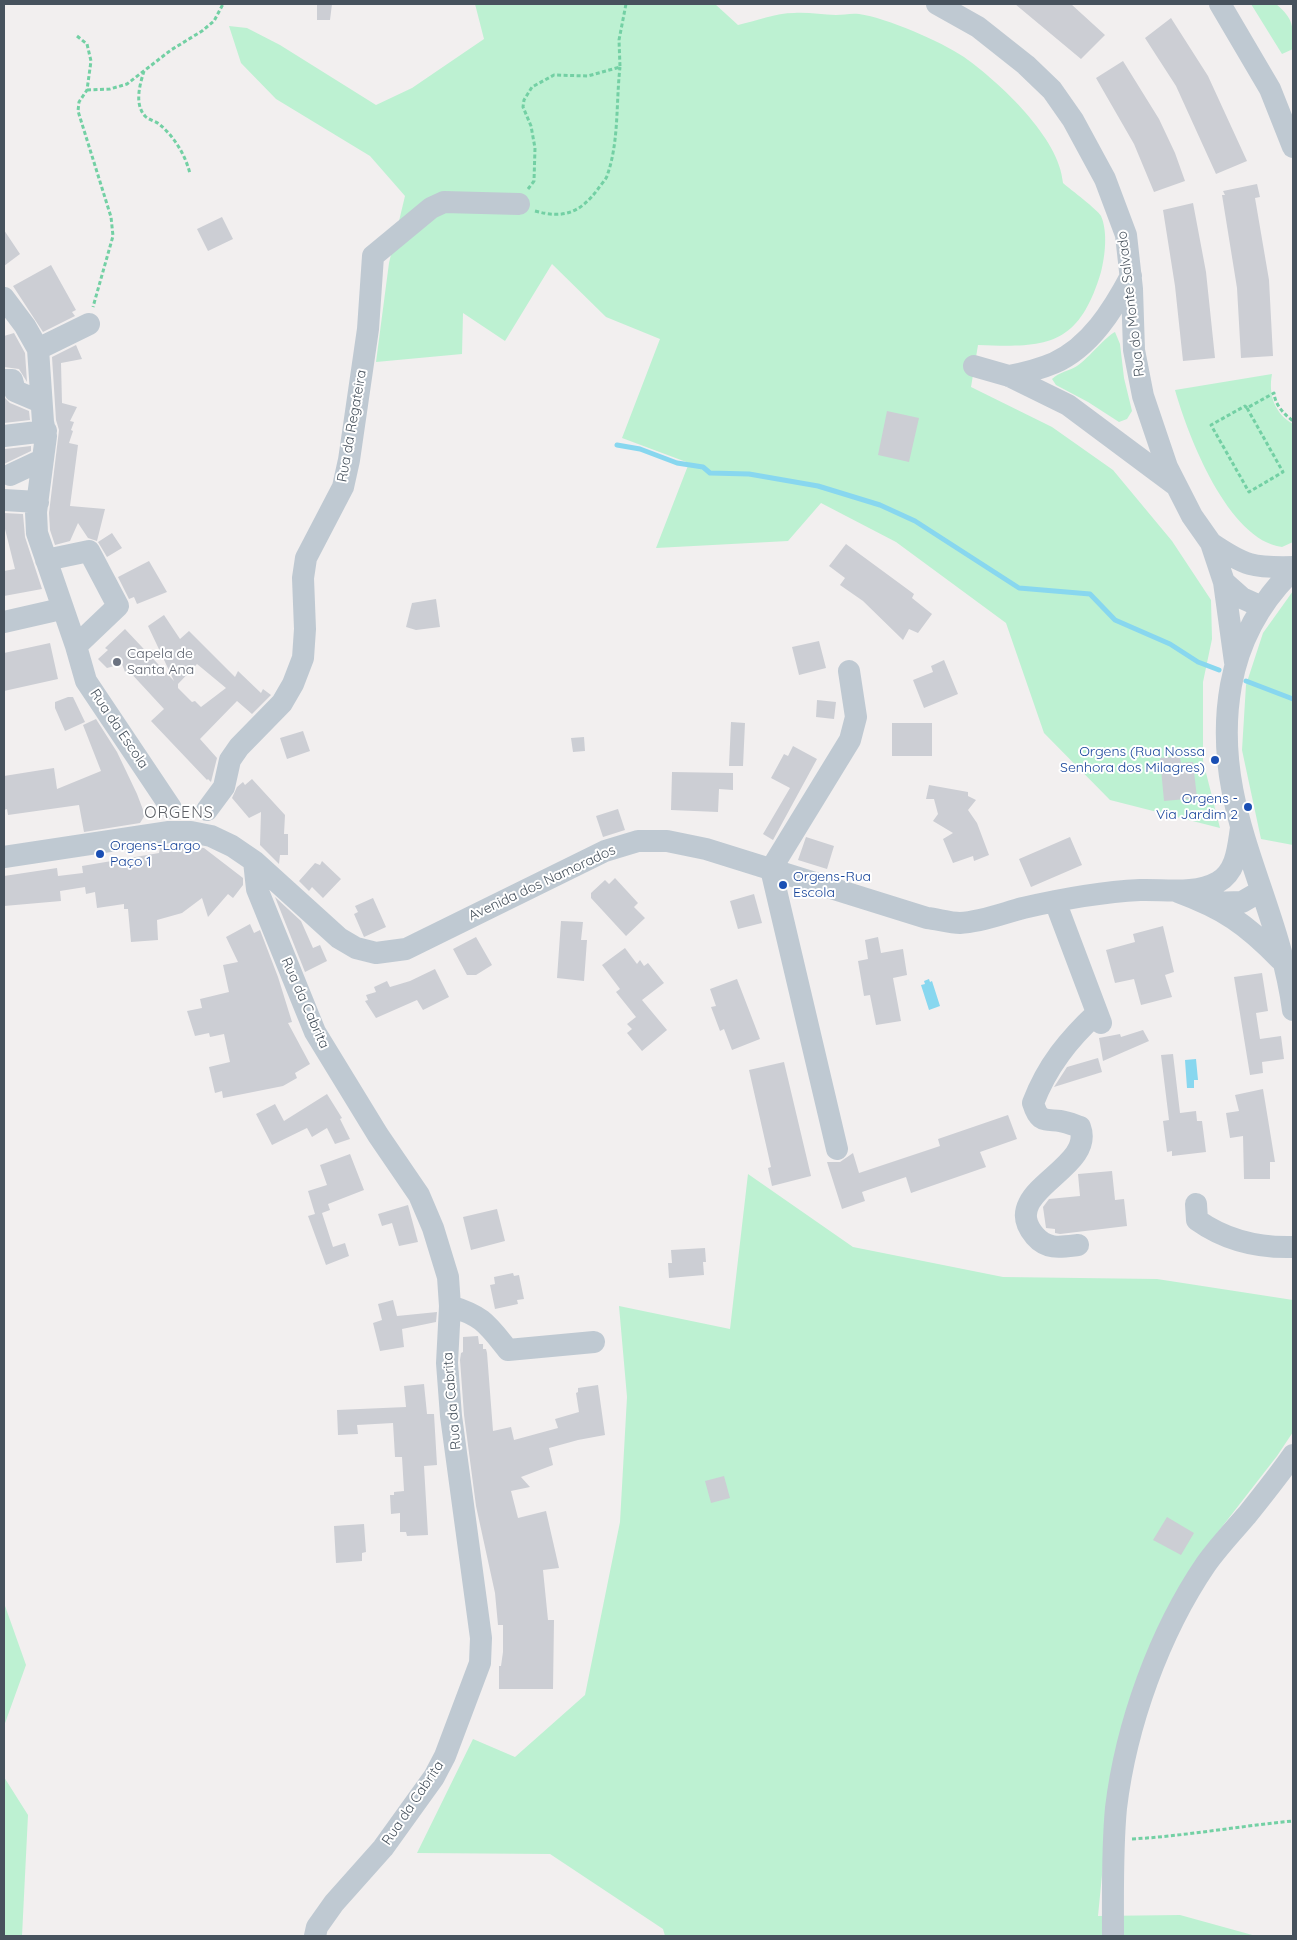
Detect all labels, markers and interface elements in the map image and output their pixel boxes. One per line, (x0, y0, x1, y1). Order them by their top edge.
street label: Rua do Monte Salvado (1114, 230, 1148, 378)
street label: Rua da Regateira (334, 368, 370, 484)
place label: Capela de Santa Ana (127, 646, 194, 679)
marker: Capela de Santa Ana (111, 656, 123, 668)
street label: Rua da Escola (86, 686, 152, 772)
place label: Orgens (Rua Nossa Senhora dos Milagres) (1060, 744, 1205, 776)
marker: Orgens (Rua Nossa Senhora dos Milagres) (1209, 754, 1221, 766)
place label: Orgens - Via Jardim 2 (1156, 791, 1238, 824)
marker: Orgens - Via Jardim 2 (1242, 801, 1254, 813)
district label: ORGENS (143, 803, 215, 823)
place label: Orgens-Largo Paço 1 (110, 838, 200, 870)
street label: Avenida dos Namorados (466, 842, 618, 924)
marker: Orgens-Largo Paço 1 (94, 848, 106, 860)
place label: Orgens-Rua Escola (793, 869, 871, 902)
marker: Orgens-Rua Escola (777, 879, 789, 891)
street label: Rua da Cabrita (277, 955, 333, 1051)
street label: Rua da Cabrita (439, 1351, 465, 1451)
street label: Rua da Cabrita (379, 1758, 447, 1848)

